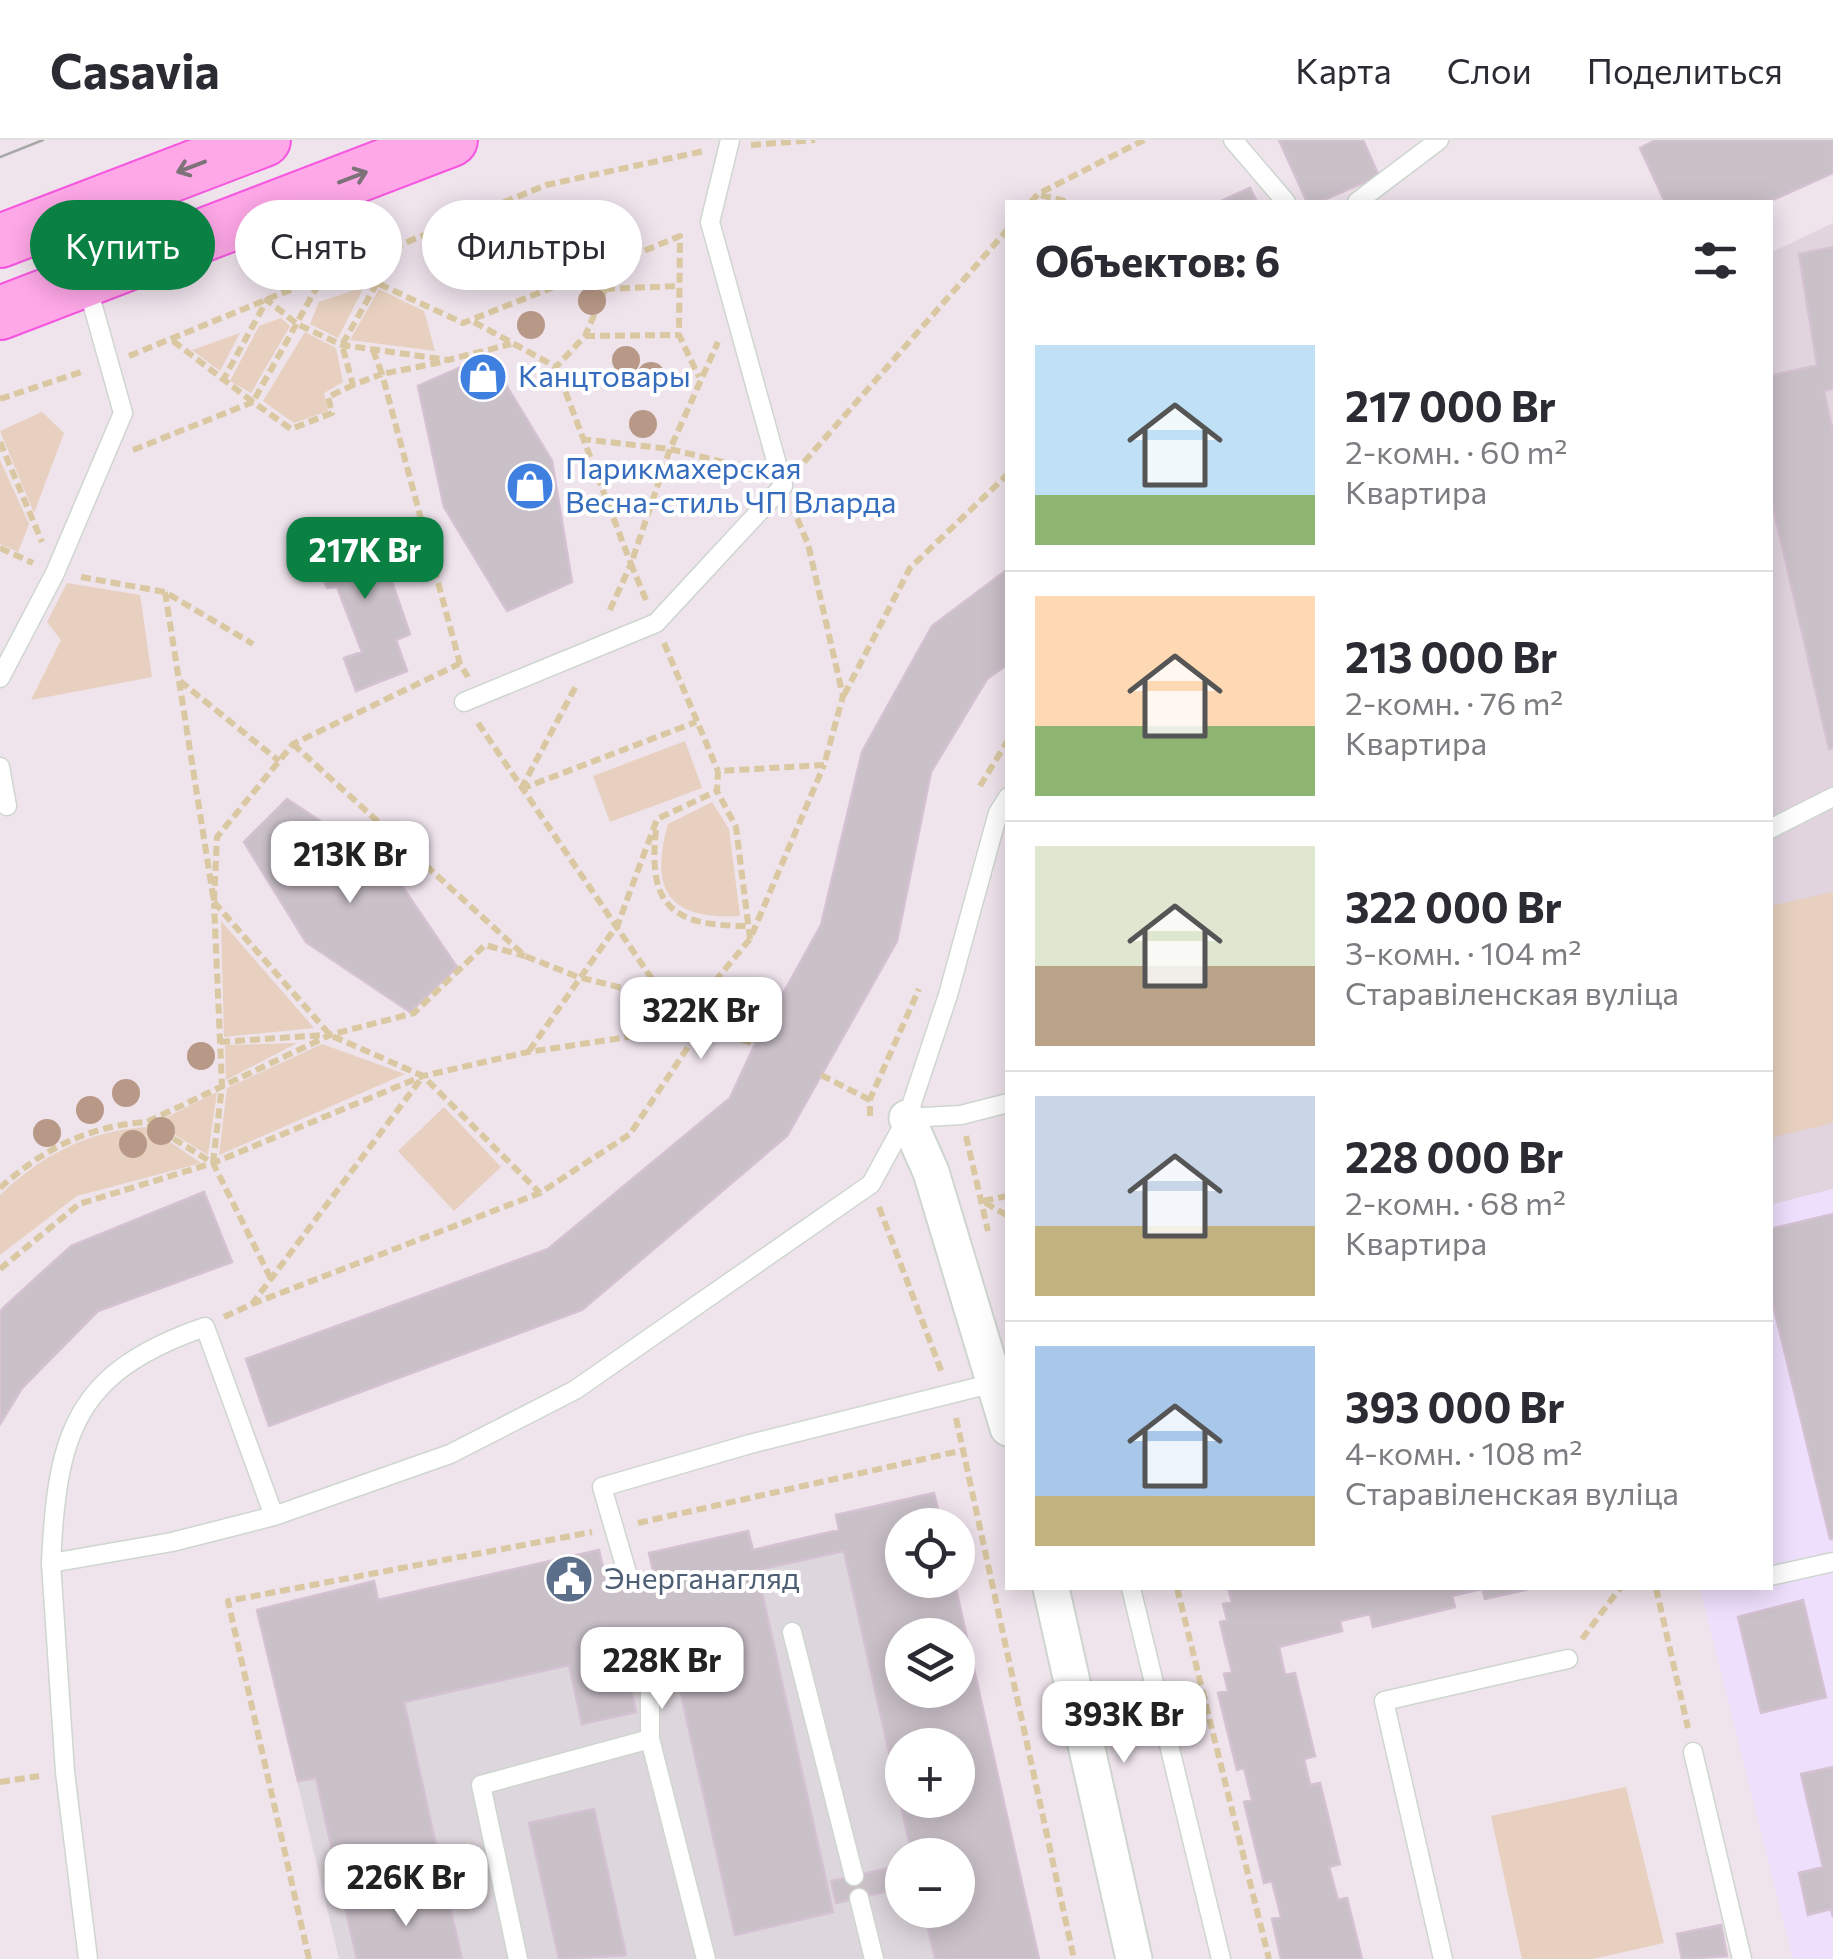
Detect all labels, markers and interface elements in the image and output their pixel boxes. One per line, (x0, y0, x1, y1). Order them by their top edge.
text: Casavia (50, 40, 220, 99)
text: Карта (1295, 48, 1392, 91)
text: Слои (1447, 48, 1532, 91)
text: Поделиться (1587, 48, 1783, 91)
one-way arrow (177, 160, 207, 178)
one-way arrow (337, 167, 367, 185)
chip: Купить (30, 200, 215, 290)
chip: Снять (235, 200, 402, 290)
chip: Фильтры (422, 200, 642, 290)
icon: filters (1688, 233, 1743, 288)
text: Объектов: 6 (1035, 234, 1280, 286)
shop icon: Канцтовары (457, 351, 509, 403)
place label: Канцтовары (518, 356, 691, 393)
text: 217 000 Br (1345, 379, 1556, 431)
icon: home (1115, 385, 1235, 505)
text: 2-комн. · 60 m² (1345, 431, 1567, 471)
place label: Парикмахерская Весна-стиль ЧП Вларда (565, 448, 896, 519)
shop icon: Парикмахерская Весна-стиль ЧП Вларда (504, 460, 556, 512)
text: Квартира (1345, 471, 1487, 511)
pin: 217K Br (273, 517, 457, 602)
text: 217K Br (308, 529, 422, 569)
text: 213 000 Br (1345, 630, 1557, 682)
icon: home (1115, 636, 1235, 756)
text: 2-комн. · 76 m² (1345, 682, 1563, 722)
text: Квартира (1345, 722, 1487, 762)
pin: 213K Br (258, 821, 442, 906)
text: 213K Br (293, 833, 407, 873)
text: 322 000 Br (1345, 880, 1562, 932)
icon: home (1115, 886, 1235, 1006)
text: 3-комн. · 104 m² (1345, 932, 1581, 972)
text: Старавіленская вуліца (1345, 972, 1679, 1012)
pin: 322K Br (609, 977, 793, 1062)
text: 322K Br (642, 989, 760, 1029)
text: 228 000 Br (1345, 1130, 1563, 1182)
icon: home (1115, 1136, 1235, 1256)
text: 2-комн. · 68 m² (1345, 1182, 1566, 1222)
text: Квартира (1345, 1222, 1487, 1262)
text: 393 000 Br (1345, 1380, 1564, 1432)
icon: home (1115, 1386, 1235, 1506)
text: 4-комн. · 108 m² (1345, 1432, 1582, 1472)
text: Старавіленская вуліца (1345, 1472, 1679, 1512)
map controls (885, 1508, 975, 1928)
button: locate (885, 1508, 975, 1598)
public building icon: Энерганагляд (543, 1553, 595, 1605)
place label: Энерганагляд (604, 1558, 800, 1595)
button: layers (885, 1618, 975, 1708)
pin: 228K Br (570, 1627, 754, 1712)
text: 228K Br (603, 1639, 721, 1679)
pin: 393K Br (1032, 1681, 1216, 1766)
text: 393K Br (1064, 1693, 1184, 1733)
button: + (885, 1728, 975, 1818)
button: − (885, 1838, 975, 1928)
pin: 226K Br (314, 1844, 498, 1929)
text: 226K Br (347, 1856, 465, 1896)

